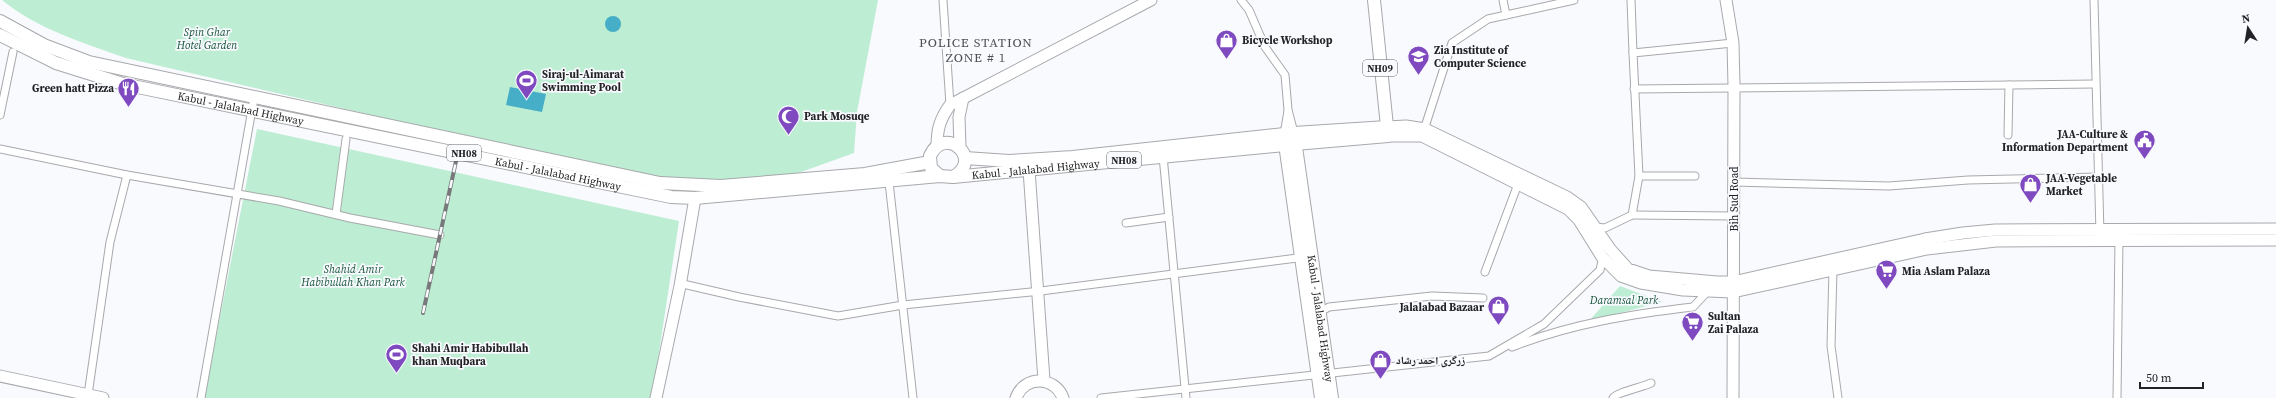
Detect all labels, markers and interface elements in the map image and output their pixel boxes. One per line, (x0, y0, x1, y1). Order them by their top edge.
north arrow (2228, 8, 2268, 48)
text: N (2241, 11, 2252, 27)
park label: Spin Ghar Hotel Garden (176, 25, 238, 53)
shop icon: Bicycle Workshop (1214, 27, 1240, 60)
place label: Bicycle Workshop (1242, 33, 1333, 48)
district label: POLICE STATION ZONE # 1 (919, 34, 1033, 66)
school or university icon: Zia Institute of Computer Science (1406, 43, 1432, 76)
place label: Zia Institute of Computer Science (1434, 43, 1526, 71)
road number: NH09 (1363, 60, 1397, 76)
sports icon: Siraj-ul-Aimarat Swimming Pool (513, 67, 539, 100)
place label: Siraj-ul-Aimarat Swimming Pool (542, 67, 625, 95)
restaurant icon: Green hatt Pizza (116, 75, 142, 108)
place label: Green hatt Pizza (32, 81, 114, 96)
street label: Kabul - Jalalabad Highway (176, 88, 305, 129)
mosque icon: Park Mosuqe (775, 103, 801, 136)
place label: Park Mosuqe (804, 109, 870, 124)
place label: JAA-Culture & Information Department (2002, 127, 2129, 155)
public building icon: JAA-Culture & Information Department (2131, 127, 2157, 160)
road number: NH08 (447, 145, 481, 161)
road number: NH08 (1107, 152, 1141, 168)
street label: Kabul - Jalalabad Highway (494, 154, 623, 195)
street label: Kabul - Jalalabad Highway (971, 156, 1101, 183)
street label: Bih Sud Road (1727, 166, 1742, 231)
shop icon: JAA-Vegetable Market (2017, 171, 2043, 204)
place label: JAA-Vegetable Market (2045, 171, 2117, 199)
street label: Kabul - Jalalabad Highway (1304, 254, 1337, 384)
supermarket icon: Mia Aslam Palaza (1874, 258, 1900, 291)
park label: Shahid Amir Habibullah Khan Park (300, 262, 406, 290)
place label: Mia Aslam Palaza (1902, 264, 1990, 279)
park label: Daramsal Park (1589, 293, 1659, 308)
shop icon: Jalalabad Bazaar (1486, 294, 1512, 327)
place label: Jalalabad Bazaar (1398, 300, 1485, 315)
supermarket icon: Sultan Zai Palaza (1679, 309, 1705, 342)
place label: Sultan Zai Palaza (1708, 309, 1759, 337)
sports icon: Shahi Amir Habibullah khan Muqbara (383, 341, 409, 374)
place label: Shahi Amir Habibullah khan Muqbara (412, 341, 529, 369)
shop icon: زرگری احمد رشاد (1367, 347, 1393, 380)
place label: زرگری احمد رشاد (1396, 353, 1465, 368)
scale bar (2140, 364, 2203, 390)
text: 50 m (2146, 370, 2172, 386)

